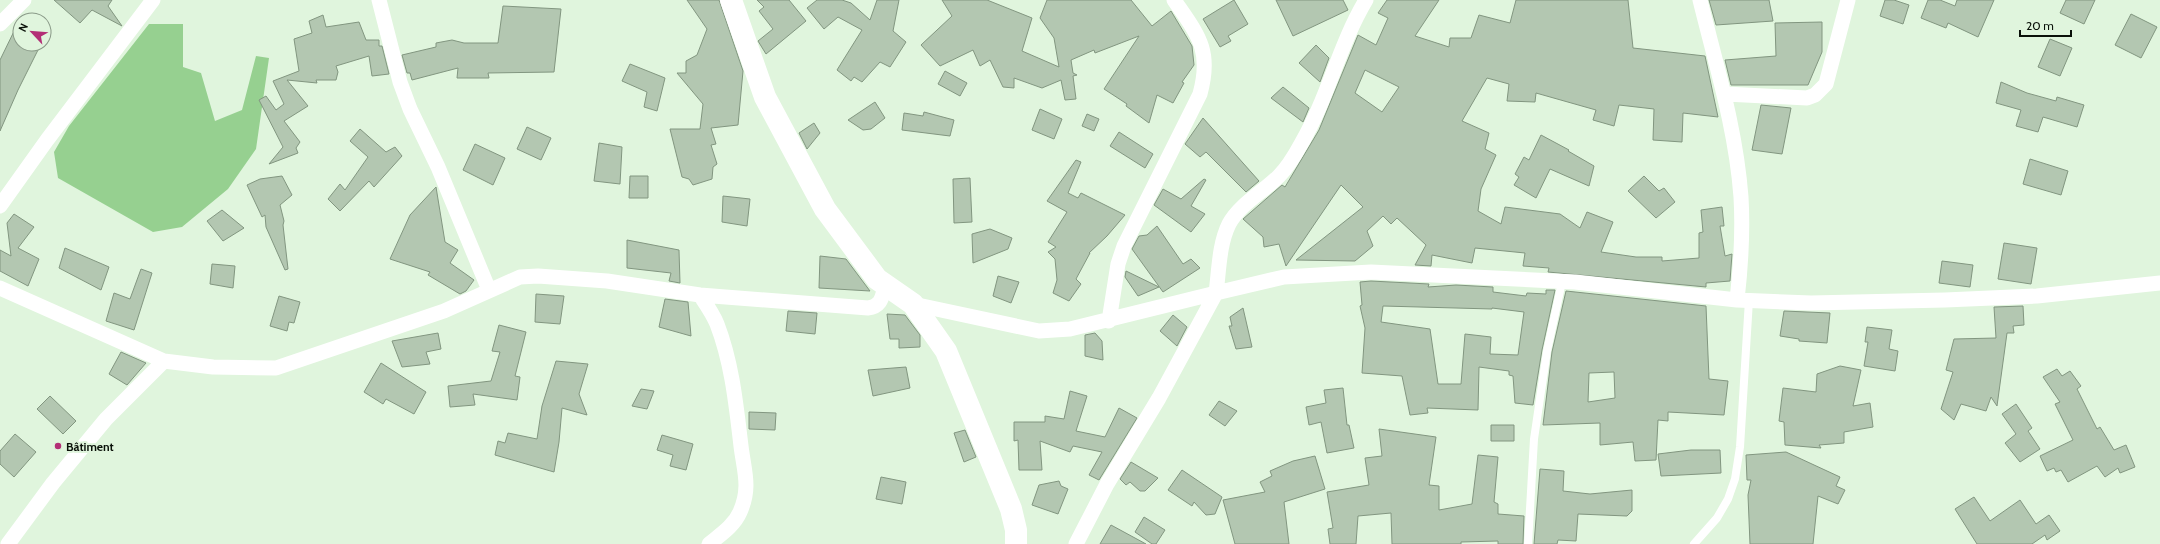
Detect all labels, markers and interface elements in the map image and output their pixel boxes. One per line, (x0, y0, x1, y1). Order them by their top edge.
north arrow (12, 12, 52, 52)
scale bar (2020, 12, 2071, 38)
text: 20 m (2026, 18, 2054, 33)
text: N (15, 21, 31, 34)
place label: Bâtiment (66, 439, 114, 454)
marker: Bâtiment (53, 441, 63, 451)

